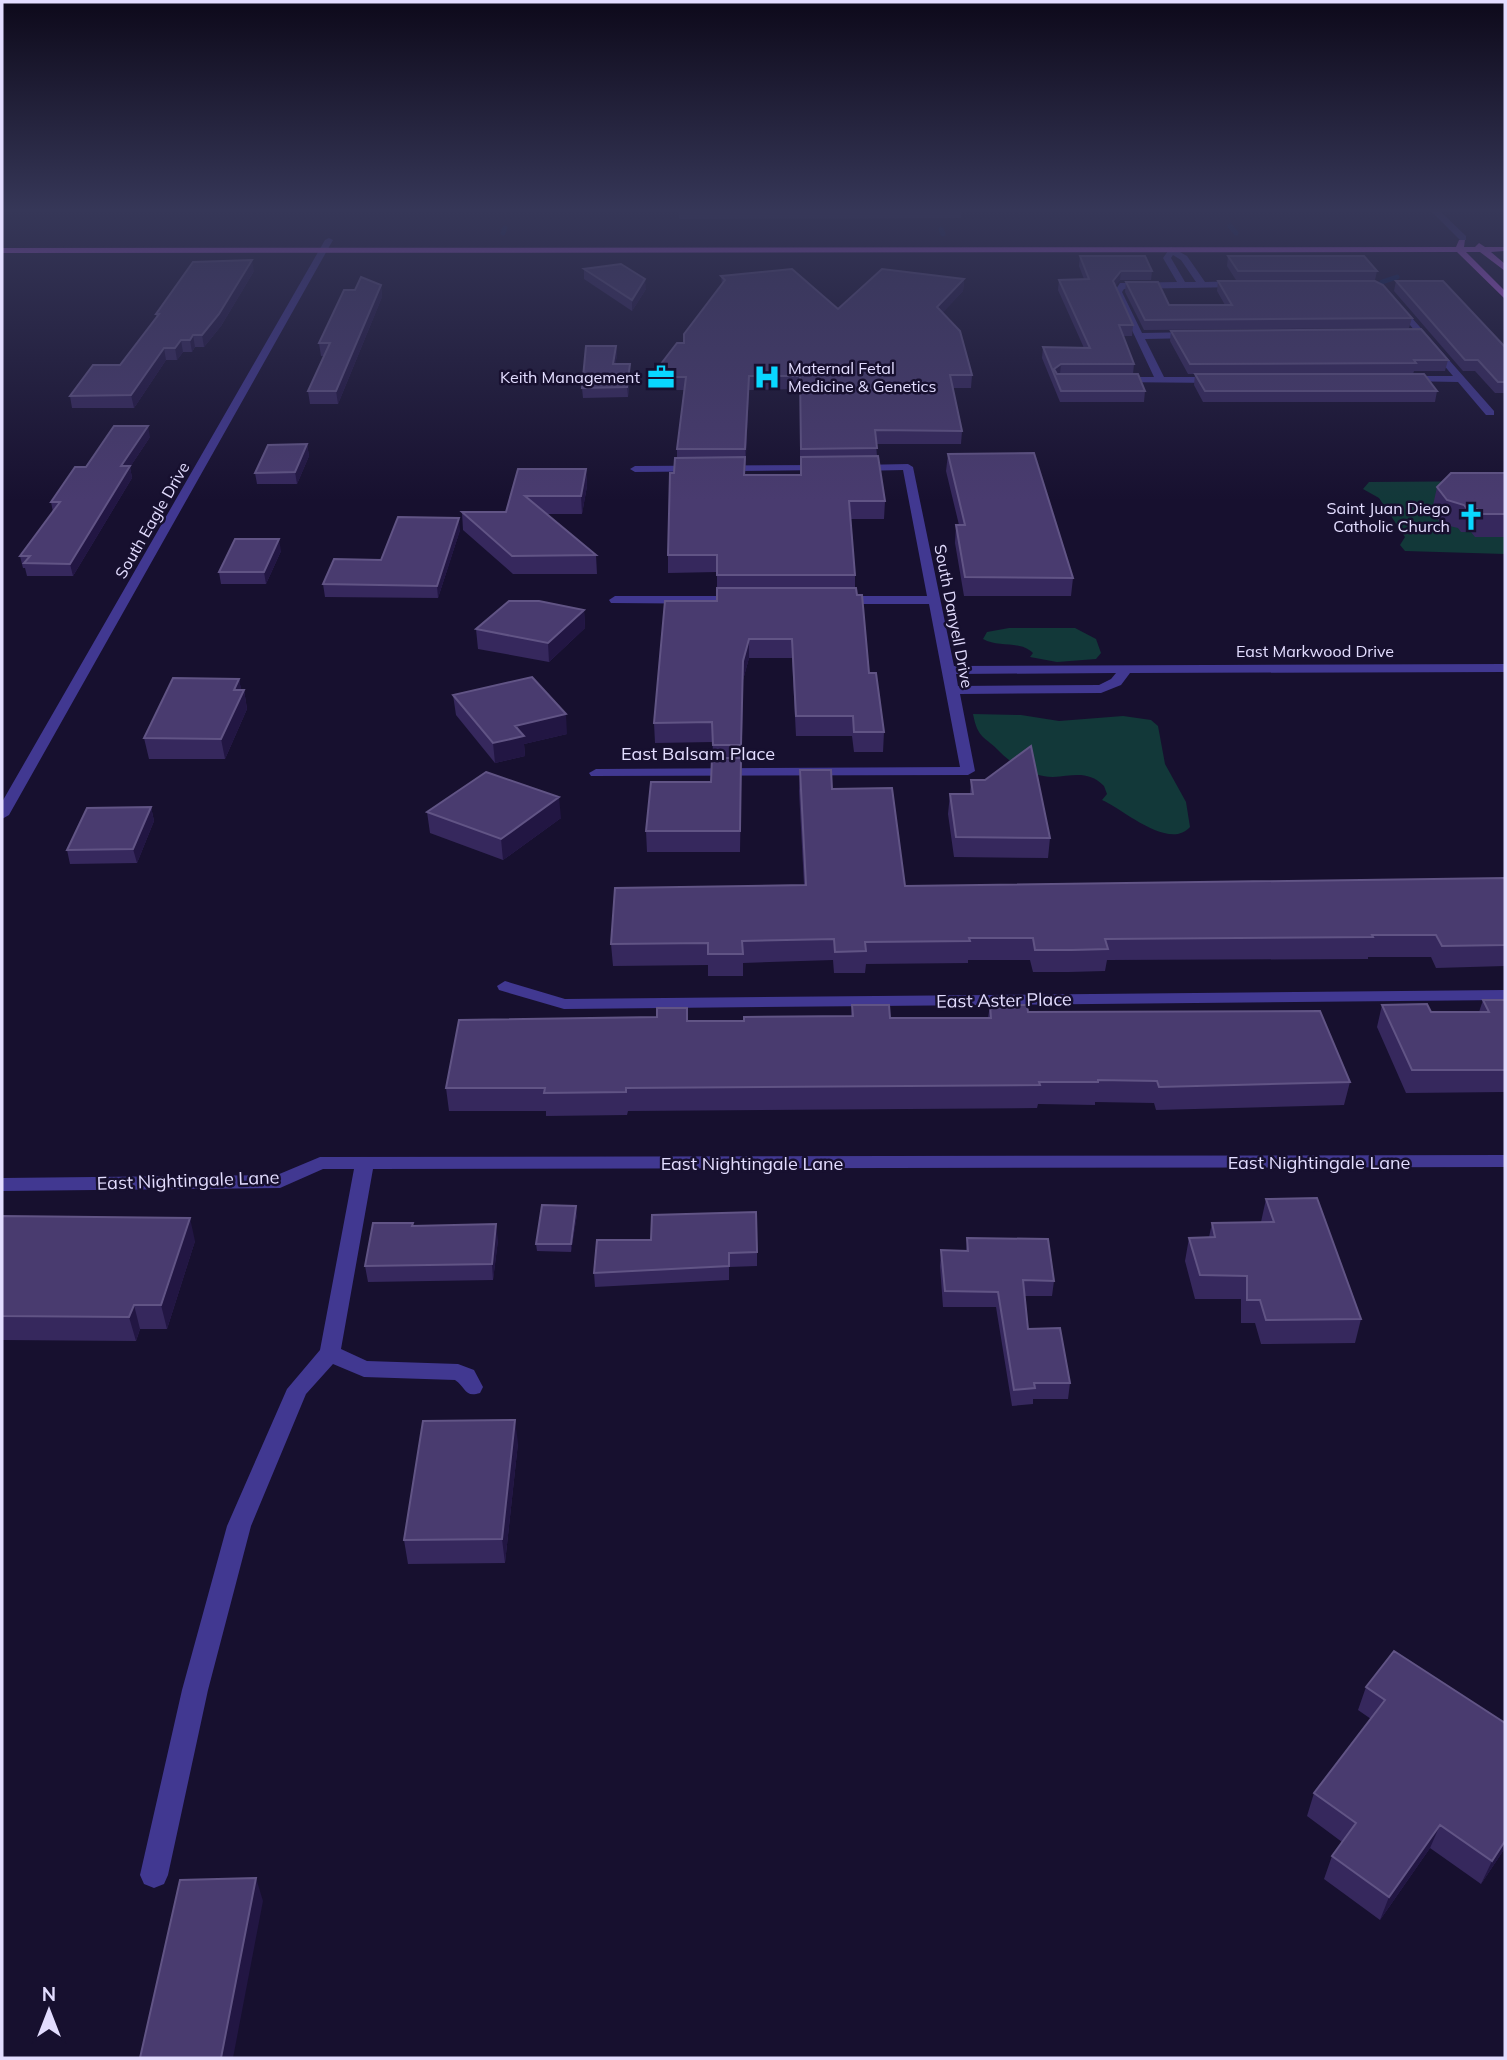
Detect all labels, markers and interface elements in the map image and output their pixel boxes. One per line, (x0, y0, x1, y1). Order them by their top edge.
place label: Maternal Fetal Medicine & Genetics (788, 358, 937, 396)
office icon: Keith Management (646, 362, 676, 392)
hospital icon: Maternal Fetal Medicine & Genetics (752, 362, 782, 392)
place label: Keith Management (500, 367, 640, 387)
street label: South Eagle Drive (110, 458, 194, 582)
place label: Saint Juan Diego Catholic Church (1327, 498, 1450, 536)
church icon: Saint Juan Diego Catholic Church (1456, 502, 1486, 532)
street label: South Danyell Drive (930, 542, 978, 690)
street label: East Markwood Drive (1236, 641, 1394, 661)
street label: East Balsam Place (621, 742, 775, 765)
street label: East Aster Place (936, 987, 1072, 1013)
street label: East Nightingale Lane (1228, 1151, 1410, 1174)
street label: East Nightingale Lane (661, 1152, 843, 1175)
street label: East Nightingale Lane (96, 1165, 280, 1195)
north arrow (14, 1976, 84, 2046)
text: N (42, 1982, 56, 2006)

